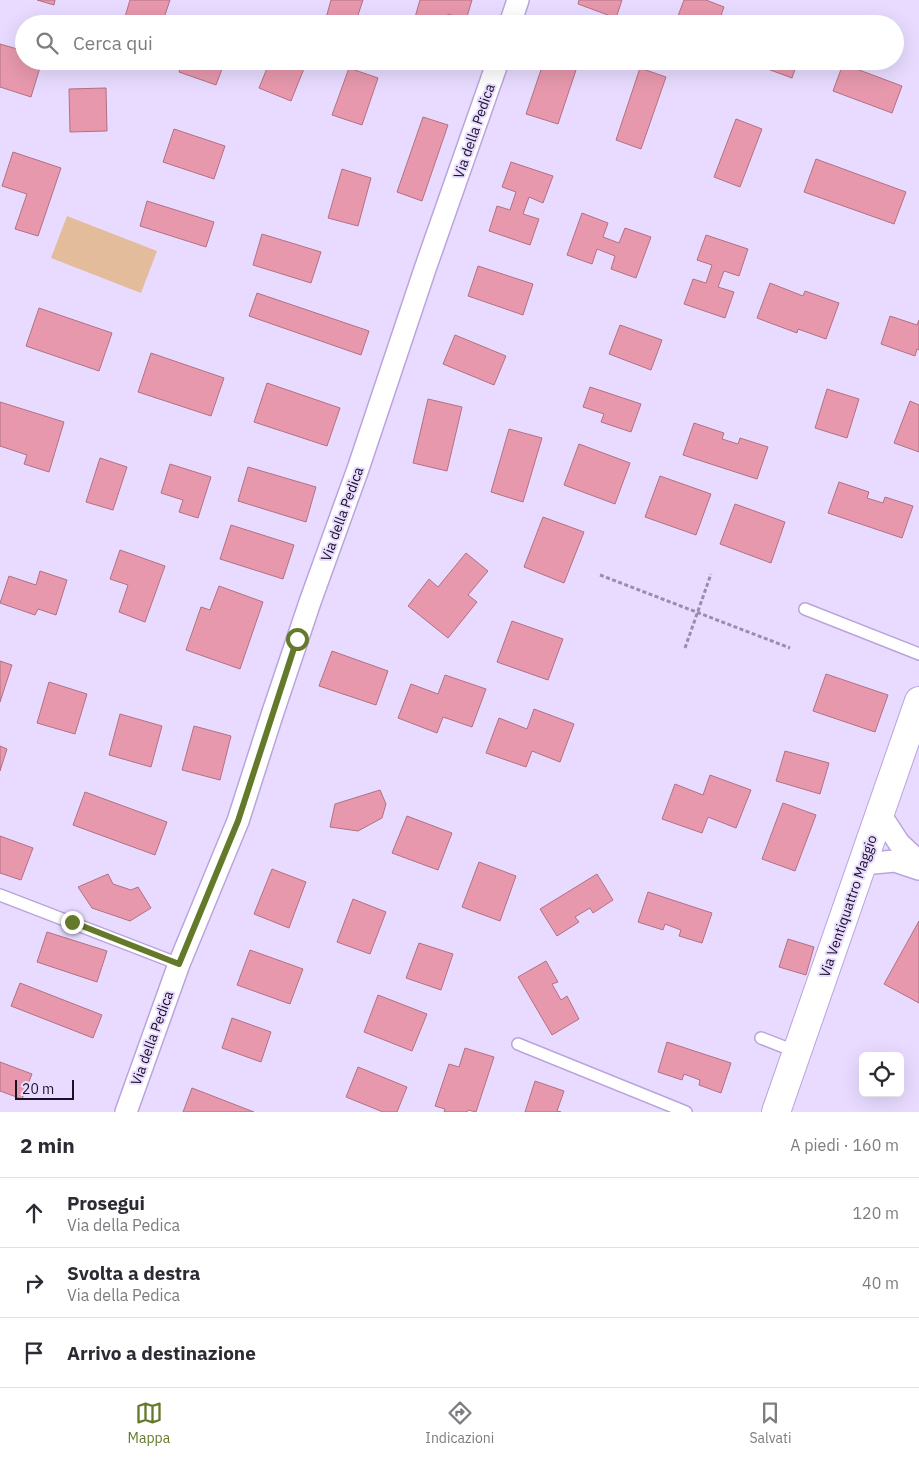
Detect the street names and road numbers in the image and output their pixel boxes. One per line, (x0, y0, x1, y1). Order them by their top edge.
street label: Via della Pedica (449, 81, 499, 181)
street label: Via della Pedica (317, 464, 368, 564)
street label: Via Ventiquattro Maggio (815, 832, 881, 980)
street label: Via della Pedica (127, 988, 178, 1088)

